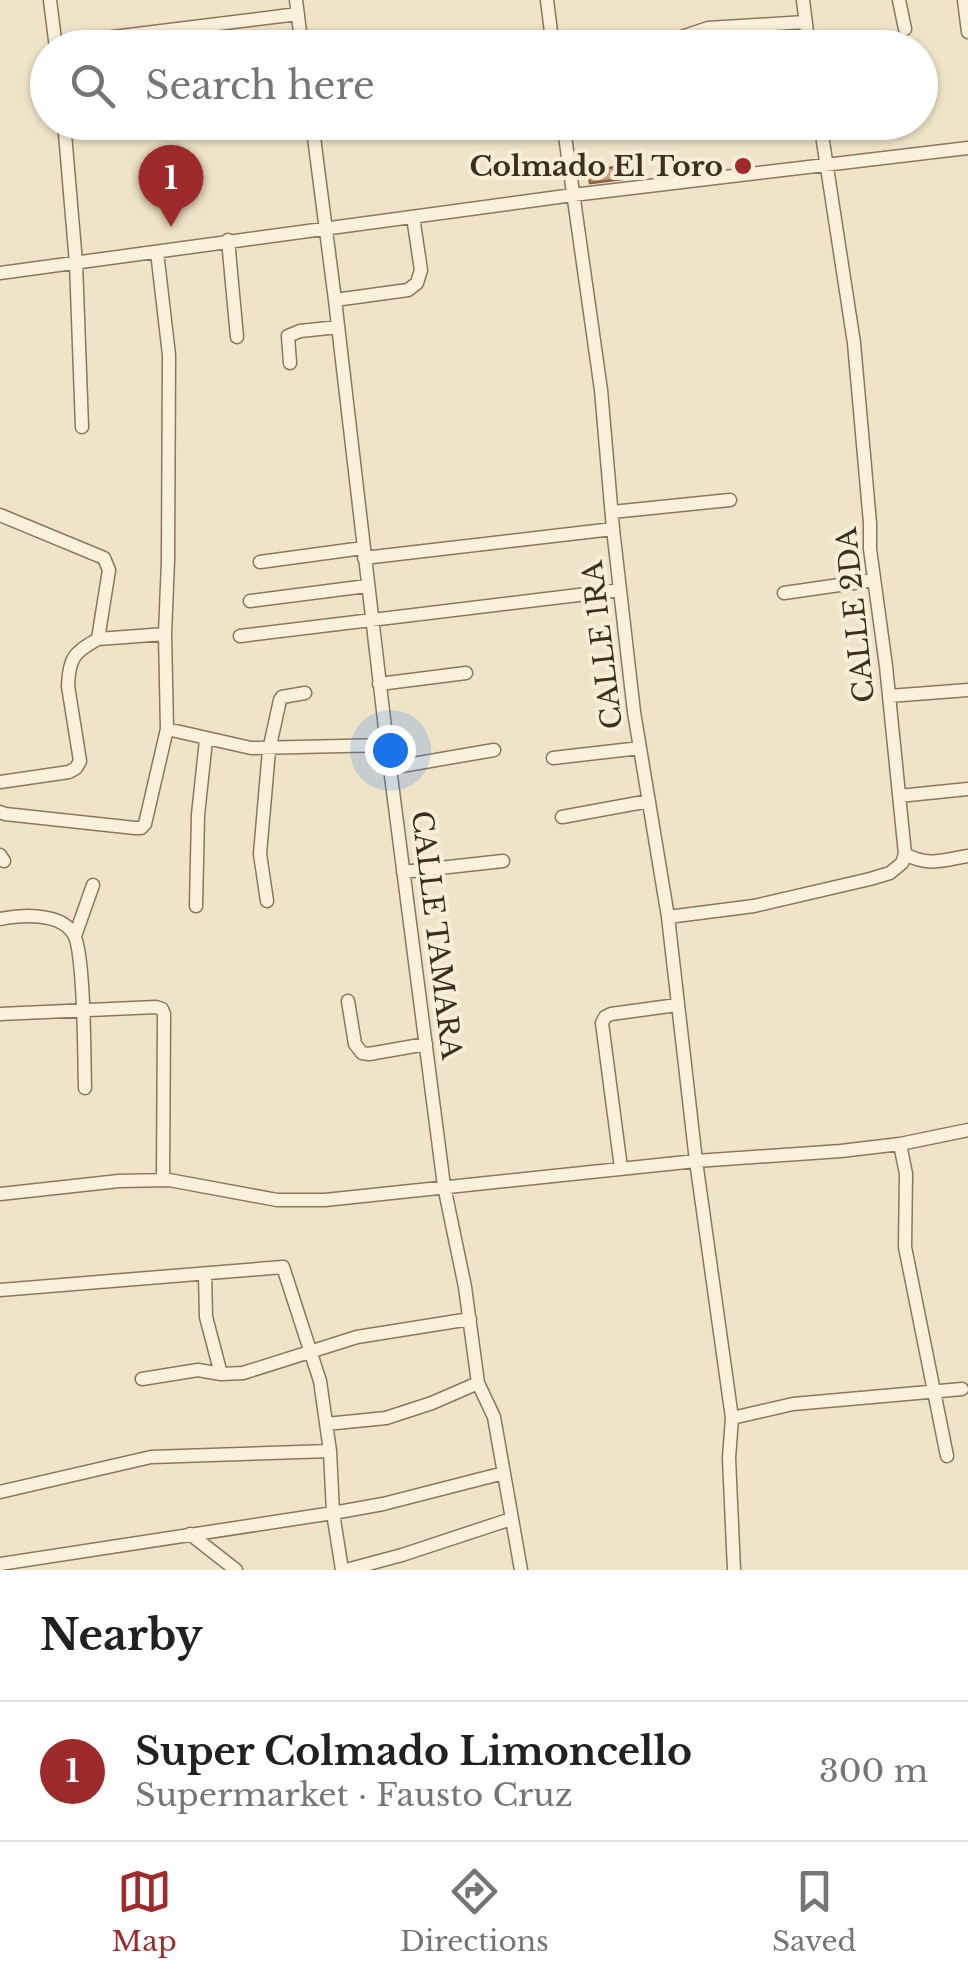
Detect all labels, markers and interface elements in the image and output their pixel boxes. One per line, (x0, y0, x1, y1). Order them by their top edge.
search box (30, 30, 938, 140)
icon: search (65, 58, 120, 113)
text: Search here (145, 62, 375, 109)
pin: 1 (138, 144, 204, 227)
place label: Colmado El Toro (469, 149, 723, 184)
marker: Colmado El Toro (732, 155, 754, 177)
street label: CALLE 2DA (829, 525, 882, 704)
street label: CALLE 1RA (575, 558, 630, 731)
your location (365, 725, 416, 776)
street label: CALLE TAMARA (404, 809, 469, 1062)
text: Nearby (40, 1609, 203, 1661)
text: Super Colmado Limoncello (135, 1728, 692, 1775)
text: 1 (66, 1751, 79, 1791)
text: 300 m (819, 1751, 928, 1791)
text: Supermarket · Fausto Cruz (135, 1775, 573, 1815)
tab: Map (112, 1864, 177, 1959)
tab: Directions (400, 1864, 549, 1959)
tab: Saved (772, 1864, 856, 1959)

